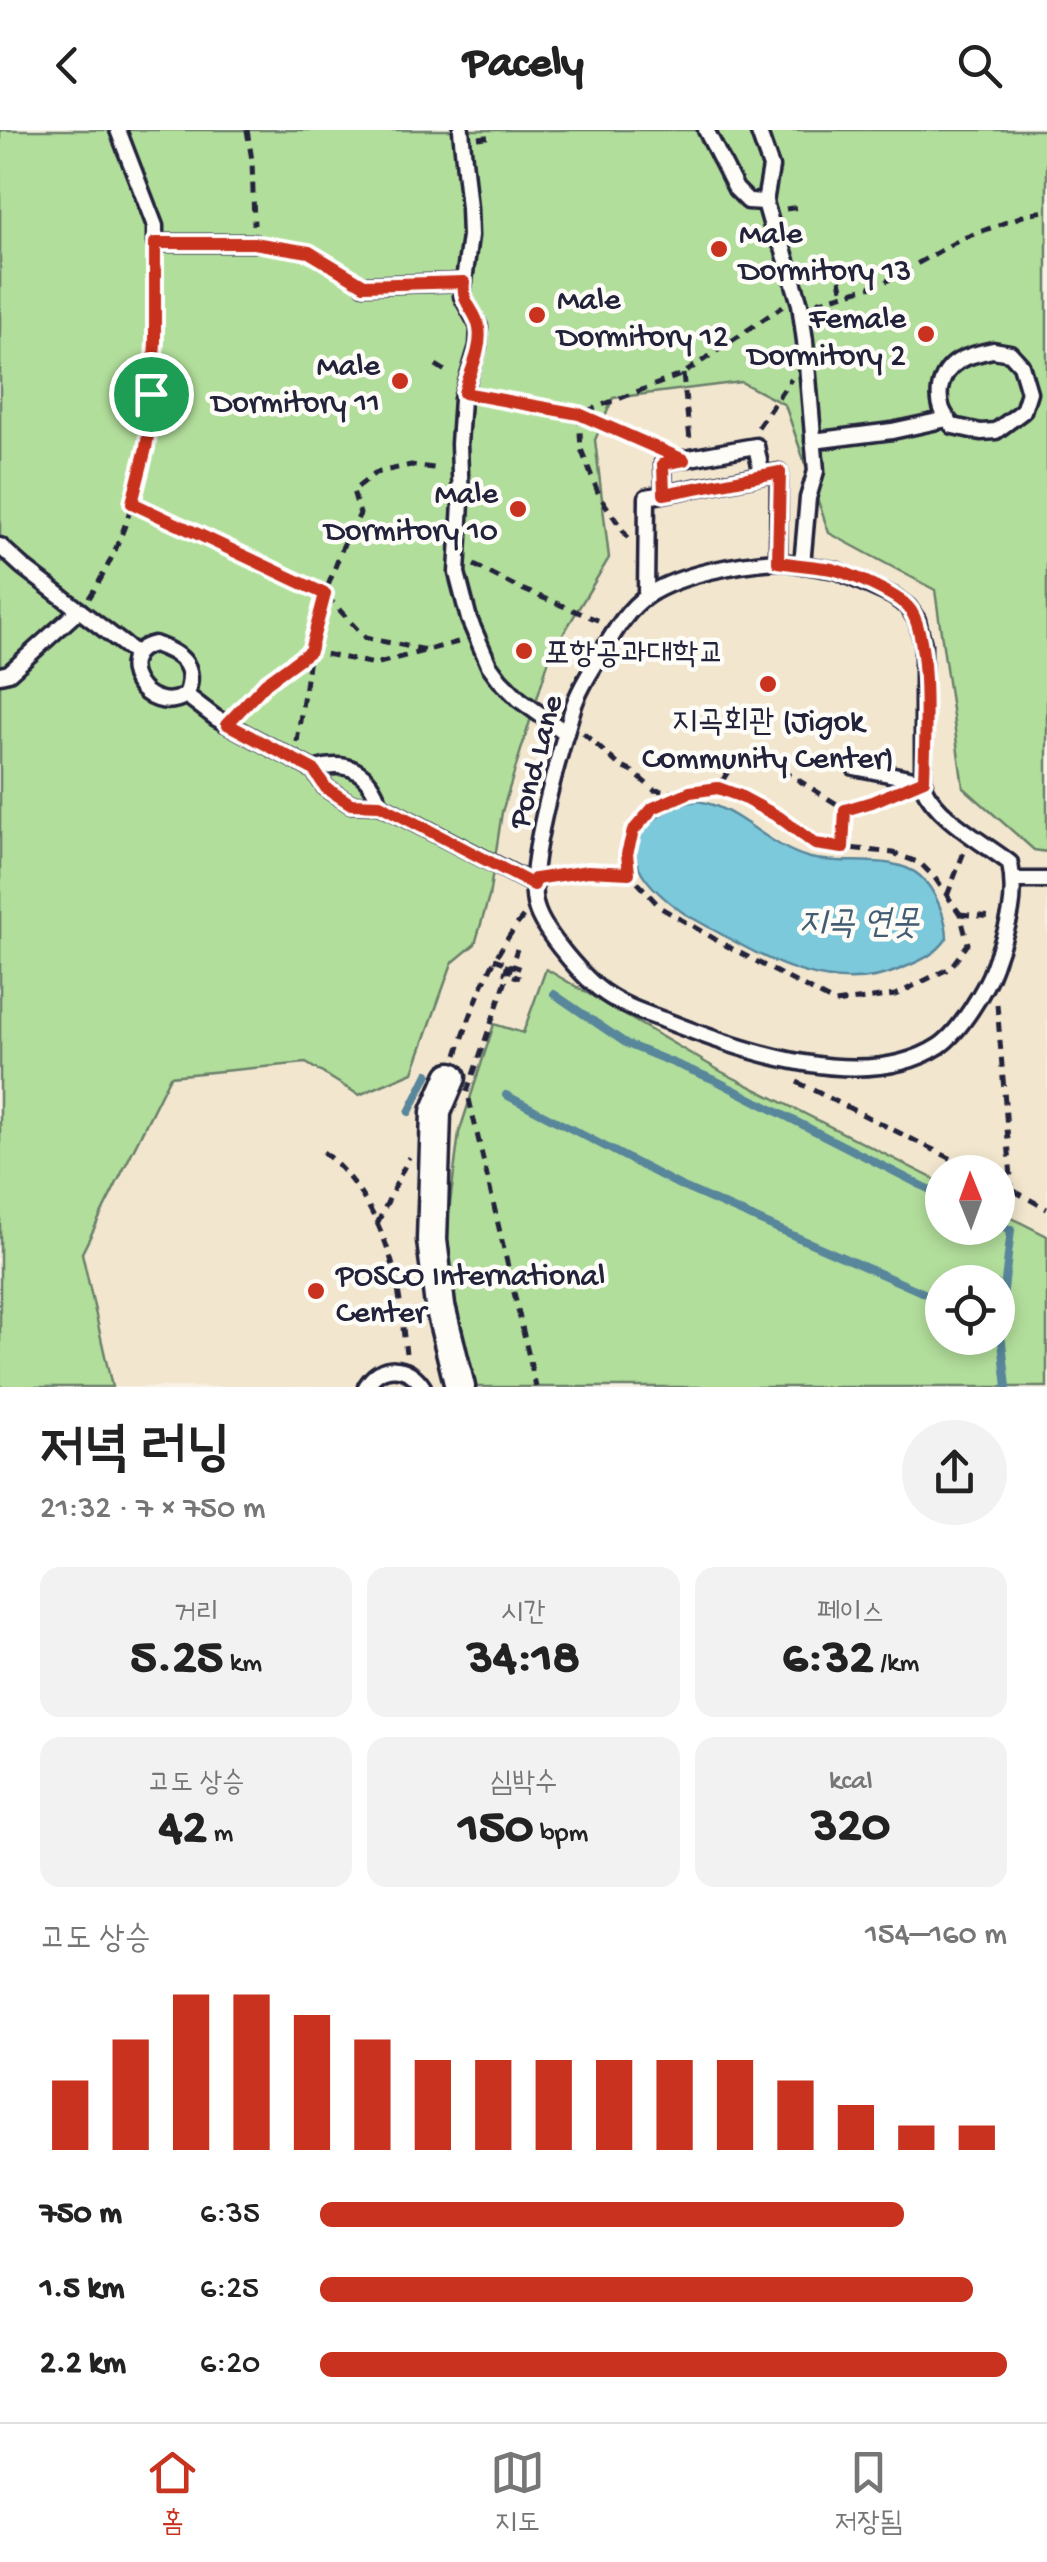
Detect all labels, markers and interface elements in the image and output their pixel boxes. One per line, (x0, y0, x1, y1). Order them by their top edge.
icon: back (40, 38, 95, 93)
icon: search (952, 38, 1007, 93)
text: Pacely (463, 39, 584, 92)
place label: Male Dormitory 13 (737, 217, 911, 292)
marker: Male Dormitory 13 (708, 238, 730, 260)
place label: Male Dormitory 12 (555, 283, 728, 358)
place label: Female Dormitory 2 (746, 302, 906, 377)
marker: Male Dormitory 12 (526, 304, 548, 326)
marker: Female Dormitory 2 (915, 323, 937, 345)
place label: Male Dormitory 11 (209, 349, 380, 424)
pin (109, 352, 194, 437)
icon: arrive (124, 367, 179, 422)
marker: Male Dormitory 11 (389, 370, 411, 392)
place label: Male Dormitory 10 (322, 477, 498, 552)
marker: Male Dormitory 10 (507, 498, 529, 520)
place label: 포항공과대학교 (544, 637, 724, 675)
marker: 포항공과대학교 (513, 640, 535, 662)
marker: 지곡회관 (Jigok Community Center) (757, 673, 779, 695)
street label: Pond Lane (501, 691, 574, 834)
place label: 지곡회관 (Jigok Community Center) (642, 705, 894, 780)
water label: 지곡 연못 (799, 905, 920, 946)
north arrow (925, 1155, 1015, 1245)
map controls (925, 1155, 1015, 1355)
place label: POSCO International Center (335, 1259, 605, 1334)
button: locate (925, 1265, 1015, 1355)
marker: POSCO International Center (305, 1280, 327, 1302)
button: share (902, 1420, 1007, 1525)
text: 저녁 러닝 (40, 1421, 230, 1485)
text: 21:32 · 7 × 750 m (40, 1491, 265, 1529)
text: 거리 (174, 1598, 219, 1631)
text: 시간 (501, 1598, 546, 1631)
text: 페이스 (817, 1598, 885, 1631)
text: 5.25 (130, 1631, 223, 1690)
text: 34:18 (467, 1631, 580, 1690)
text: 6:32 (782, 1631, 874, 1690)
text: km (223, 1648, 262, 1681)
text: /km (874, 1648, 919, 1681)
text: kcal (829, 1766, 873, 1799)
text: 고도 상승 (148, 1768, 245, 1801)
text: 심박수 (490, 1768, 557, 1801)
text: 320 (811, 1799, 890, 1858)
text: 42 (159, 1801, 207, 1860)
text: 150 (459, 1801, 533, 1860)
text: m (207, 1818, 234, 1851)
text: bpm (533, 1818, 588, 1851)
text: 154–160 m (865, 1917, 1007, 1955)
text: 고도 상승 (40, 1922, 151, 1960)
text: 750 m (40, 2196, 122, 2234)
text: 6:35 (200, 2196, 260, 2234)
text: 1.5 km (40, 2271, 124, 2309)
text: 6:25 (200, 2271, 259, 2309)
text: 2.2 km (40, 2346, 126, 2384)
text: 6:20 (200, 2346, 260, 2384)
tab: 홈 (145, 2445, 200, 2541)
tab: 지도 (490, 2445, 545, 2541)
tab: 저장됨 (834, 2445, 902, 2541)

